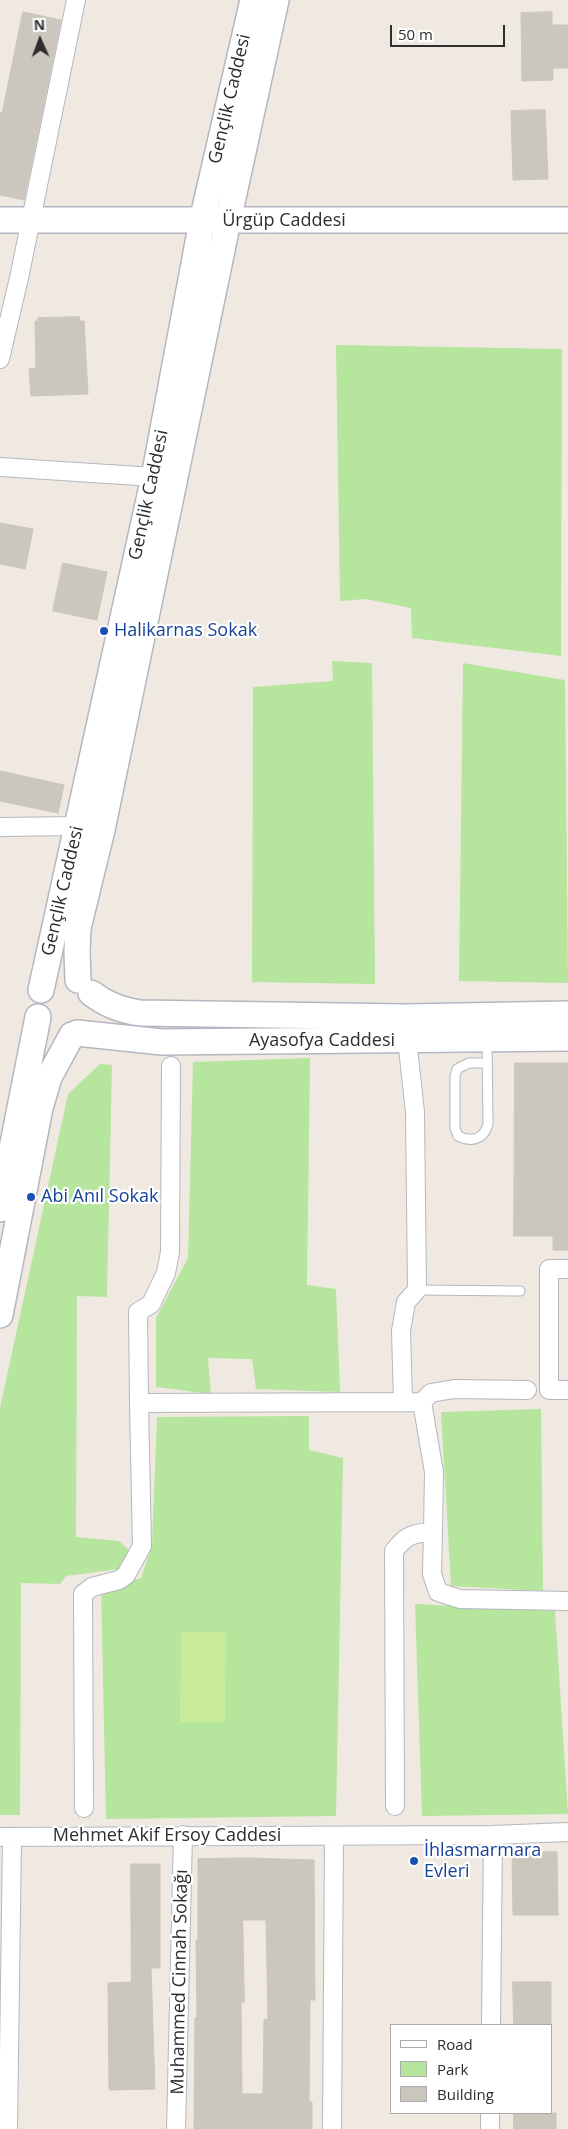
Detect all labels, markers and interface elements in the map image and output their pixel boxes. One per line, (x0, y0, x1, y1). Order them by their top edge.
north arrow (15, 15, 65, 65)
text: N (33, 15, 45, 34)
scale bar (393, 15, 508, 47)
text: 50 m (398, 24, 433, 44)
street label: Gençlik Caddesi (205, 32, 255, 166)
street label: Ürgüp Caddesi (222, 210, 346, 232)
street label: Gençlik Caddesi (125, 428, 173, 562)
place label: Halikarnas Sokak (114, 620, 257, 642)
marker: Halikarnas Sokak (98, 625, 110, 637)
street label: Gençlik Caddesi (38, 824, 88, 958)
street label: Ayasofya Caddesi (249, 1030, 395, 1052)
place label: Abi Anıl Sokak (41, 1186, 158, 1208)
marker: Abi Anıl Sokak (25, 1191, 37, 1203)
street label: Mehmet Akif Ersoy Caddesi (53, 1825, 281, 1847)
place label: İhlasmarmara Evleri (424, 1840, 541, 1882)
marker: İhlasmarmara Evleri (408, 1855, 420, 1867)
street label: Muhammed Cinnah Sokağı (167, 1869, 193, 2095)
legend (390, 2024, 553, 2114)
text: Road (437, 2034, 473, 2054)
text: Park (437, 2059, 468, 2079)
text: Building (437, 2084, 494, 2104)

